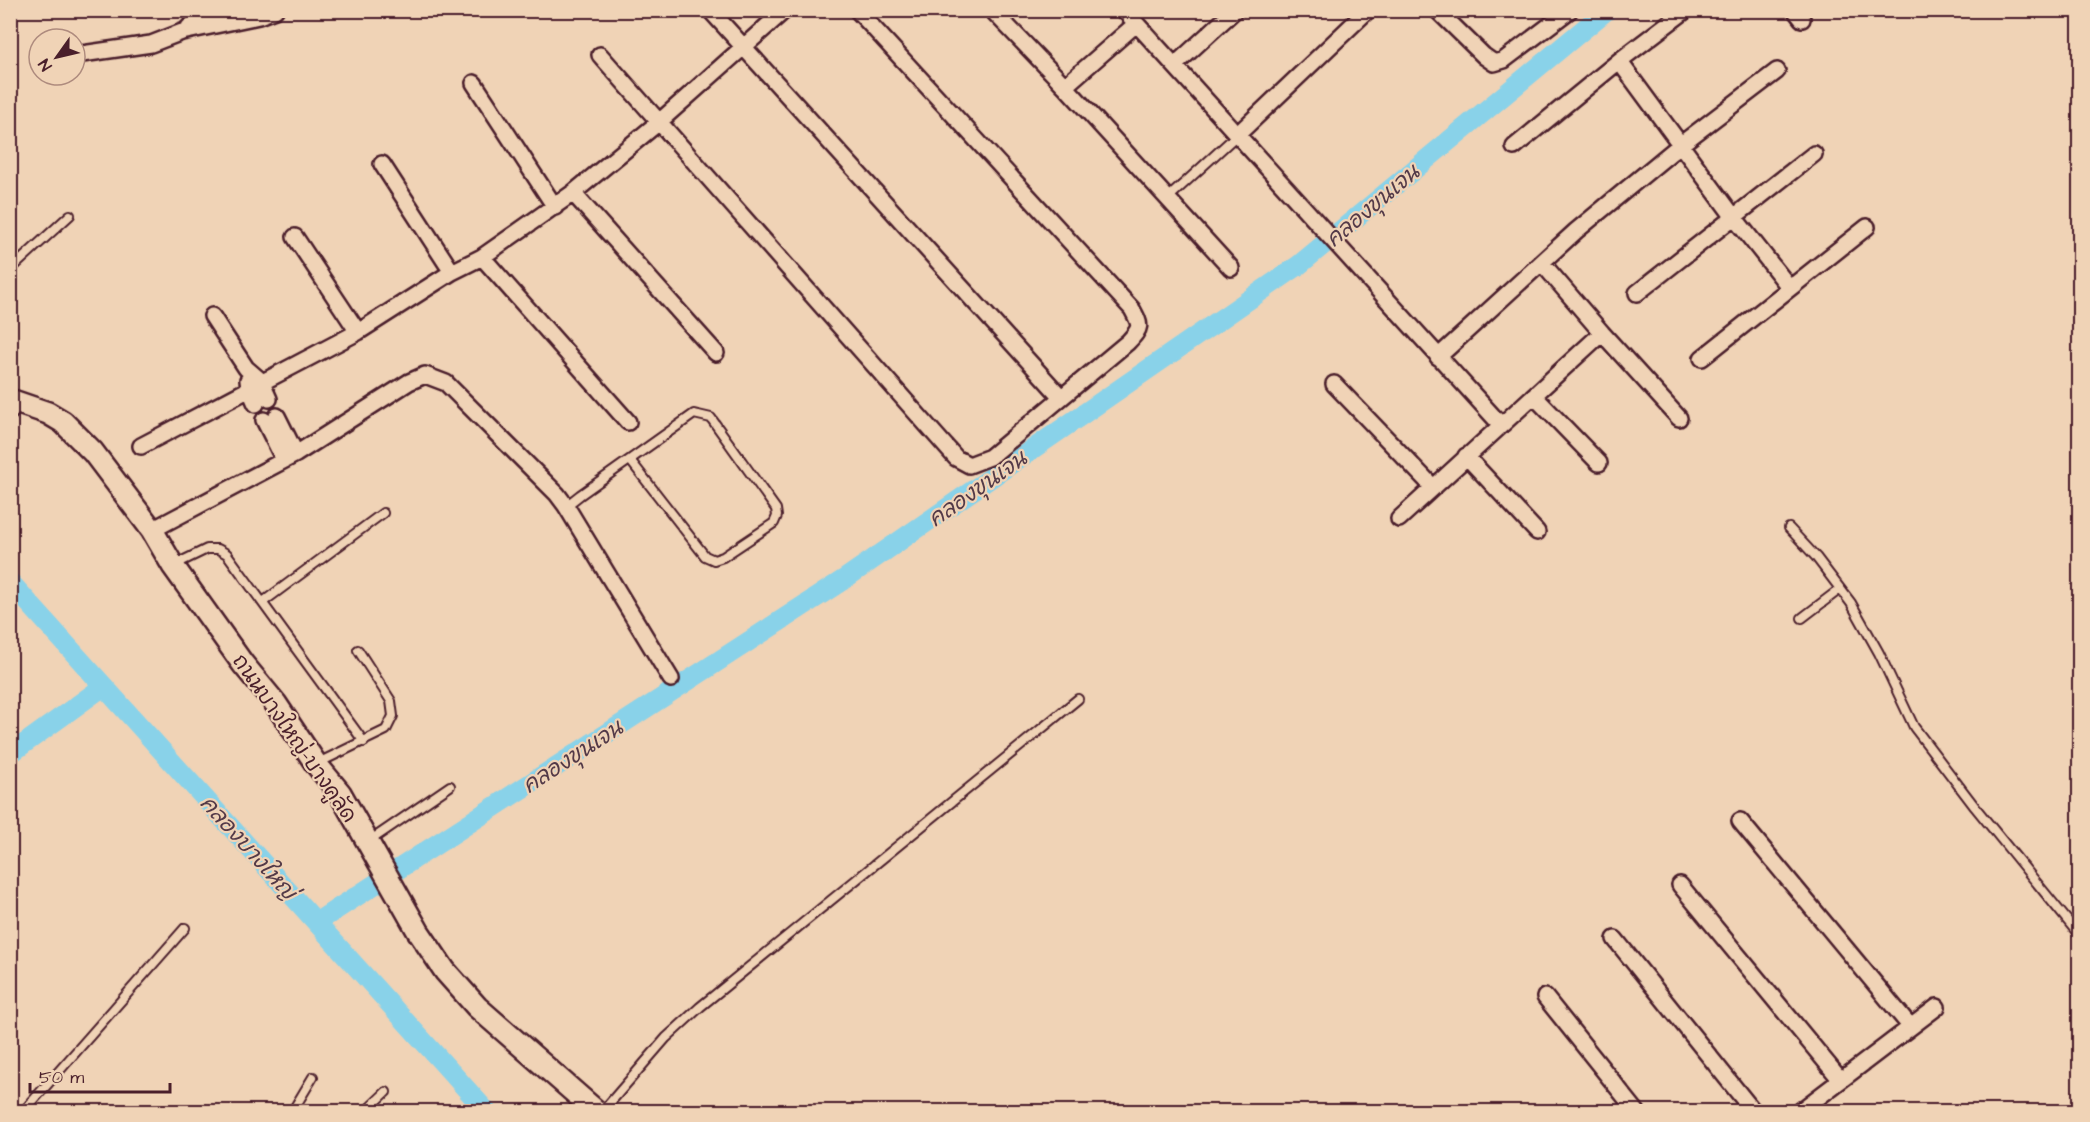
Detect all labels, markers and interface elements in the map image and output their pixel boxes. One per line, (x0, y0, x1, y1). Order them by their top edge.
north arrow (27, 27, 87, 87)
text: N (33, 55, 57, 75)
water label: คลองขุนเจน (1319, 157, 1428, 255)
water label: คลองขุนเจน (922, 443, 1035, 535)
street label: ถนนบางใหญ่-บางคูลัด (225, 648, 364, 829)
water label: คลองขุนเจน (517, 712, 630, 801)
water label: คลองบางใหญ่ (193, 789, 306, 910)
scale bar (30, 1056, 170, 1094)
text: 50 m (39, 1065, 84, 1090)

